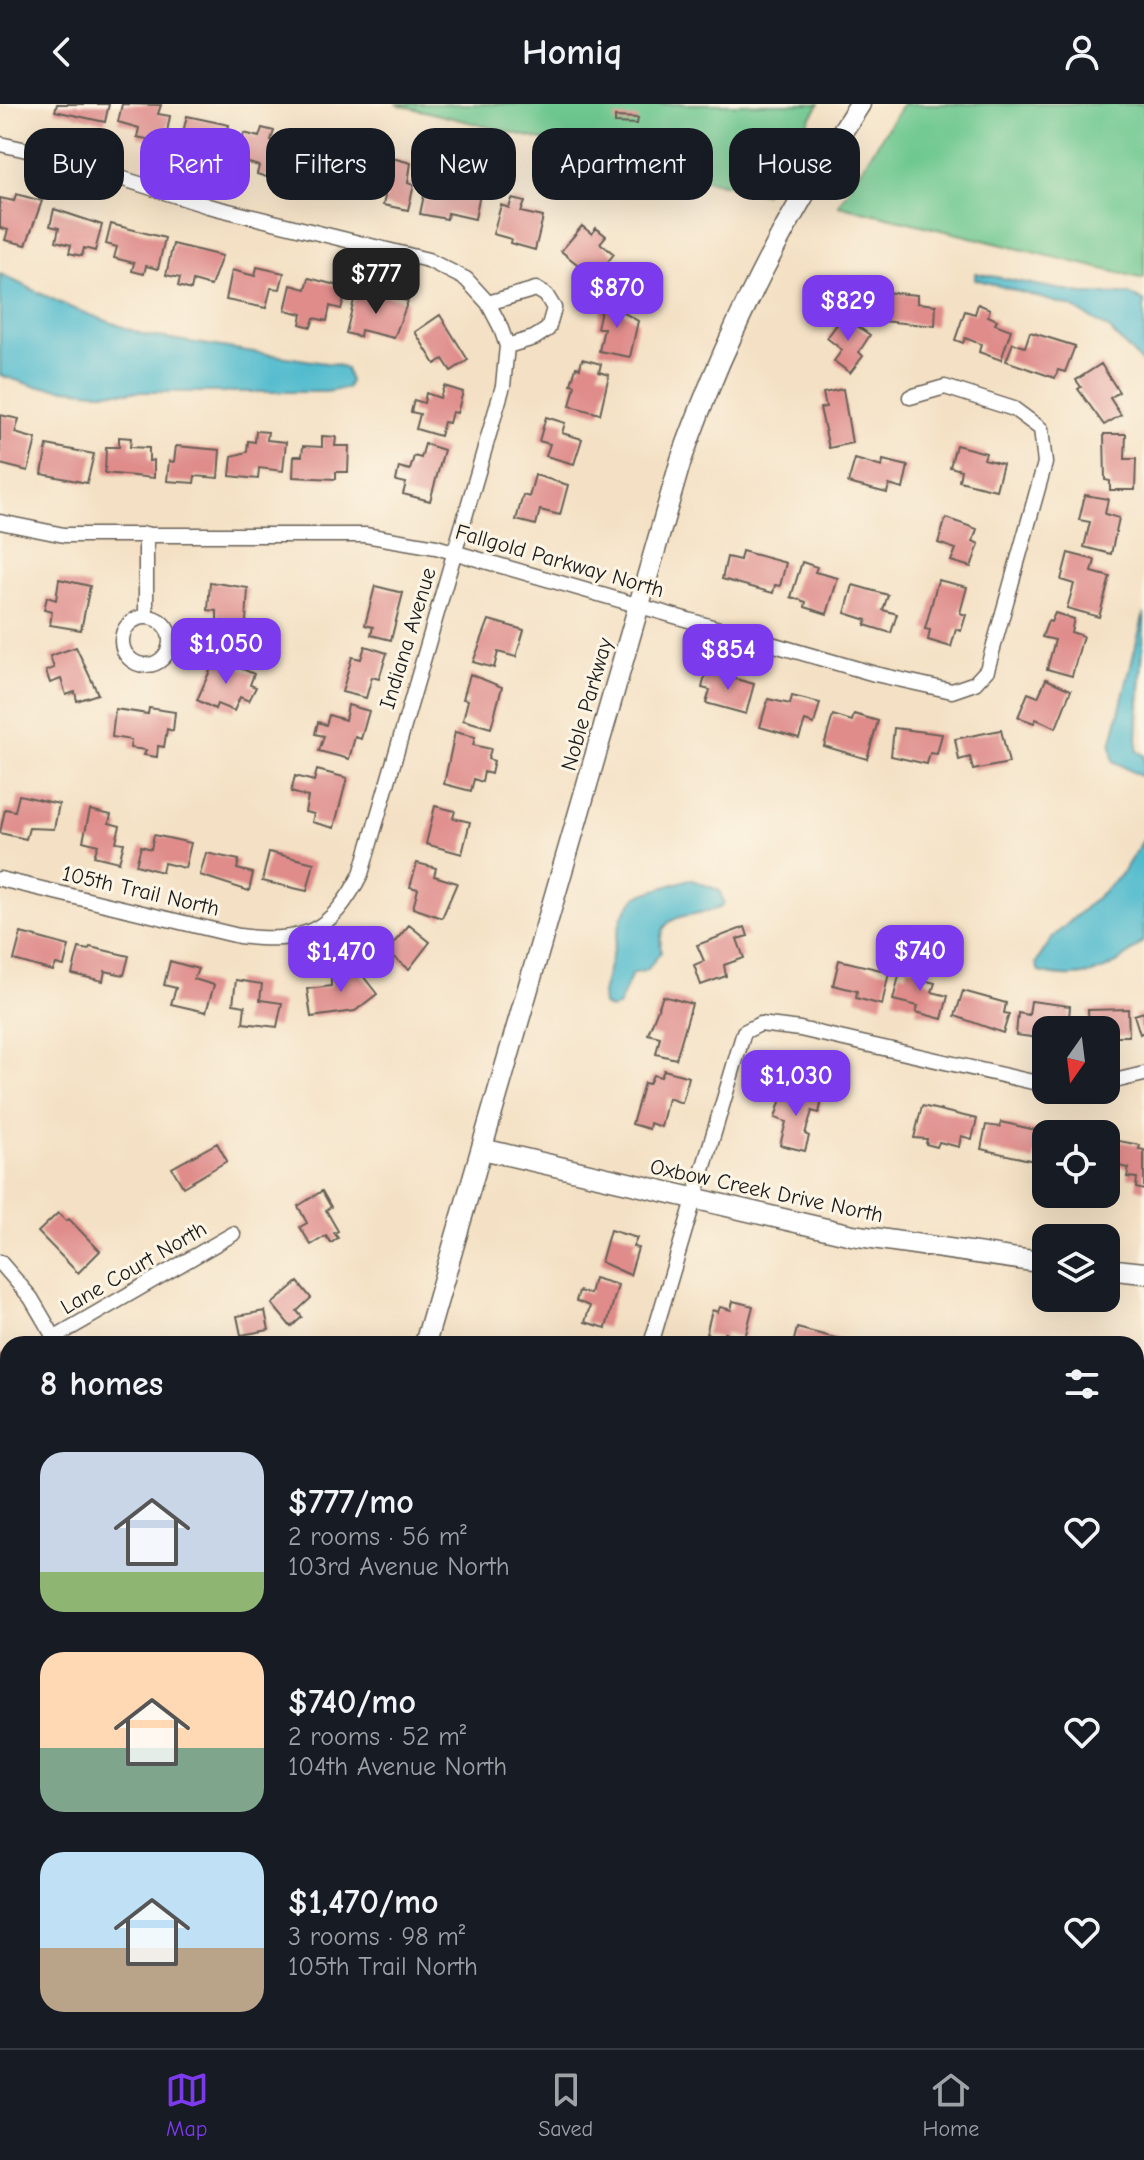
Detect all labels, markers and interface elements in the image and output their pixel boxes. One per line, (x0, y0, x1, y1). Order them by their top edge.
icon: back (40, 30, 84, 74)
icon: person (1060, 30, 1104, 74)
text: Homiq (522, 32, 622, 73)
chip: Buy (24, 128, 124, 200)
chip: Rent (140, 128, 250, 200)
chip: Filters (266, 128, 395, 200)
chip: New (411, 128, 516, 200)
chip: Apartment (532, 128, 713, 200)
chip: House (729, 128, 860, 200)
pin: $777 (329, 248, 423, 316)
text: $777 (351, 259, 401, 289)
pin: $870 (570, 262, 664, 330)
text: $870 (589, 273, 645, 303)
pin: $829 (801, 275, 895, 343)
text: $829 (820, 286, 876, 316)
street label: Fallgold Parkway North (452, 519, 667, 603)
street label: Indiana Avenue (374, 564, 442, 712)
pin: $1,050 (161, 618, 291, 686)
pin: $854 (681, 624, 775, 692)
text: $1,050 (189, 629, 263, 659)
street label: Noble Parkway (556, 635, 618, 774)
text: $854 (701, 635, 755, 665)
street label: 105th Trail North (60, 860, 222, 922)
pin: $740 (873, 925, 967, 993)
pin: $1,470 (276, 926, 406, 994)
text: $740 (894, 936, 946, 966)
text: $1,470 (306, 937, 376, 967)
north arrow (1032, 1016, 1120, 1104)
map controls (1032, 1016, 1120, 1312)
pin: $1,030 (731, 1050, 861, 1118)
text: $1,030 (759, 1061, 833, 1091)
button: locate (1032, 1120, 1120, 1208)
street label: Oxbow Creek Drive North (648, 1154, 886, 1228)
street label: Lane Court North (56, 1216, 211, 1320)
button: layers (1032, 1224, 1120, 1312)
icon: filters (1060, 1362, 1104, 1406)
text: 8 homes (40, 1364, 163, 1404)
text: $777/mo (288, 1482, 414, 1522)
icon: home (104, 1484, 200, 1580)
icon: heart (1060, 1510, 1104, 1554)
text: 2 rooms · 56 m² (288, 1522, 467, 1552)
text: 103rd Avenue North (288, 1552, 510, 1582)
text: $740/mo (288, 1682, 416, 1722)
icon: home (104, 1684, 200, 1780)
icon: heart (1060, 1710, 1104, 1754)
text: 2 rooms · 52 m² (288, 1722, 466, 1752)
text: 104th Avenue North (288, 1752, 507, 1782)
text: $1,470/mo (288, 1882, 439, 1922)
icon: home (104, 1884, 200, 1980)
icon: heart (1060, 1910, 1104, 1954)
text: 3 rooms · 98 m² (288, 1922, 465, 1952)
text: 105th Trail North (288, 1952, 478, 1982)
tab: Map (165, 2068, 209, 2142)
tab: Saved (538, 2068, 593, 2142)
tab: Home (922, 2068, 979, 2142)

